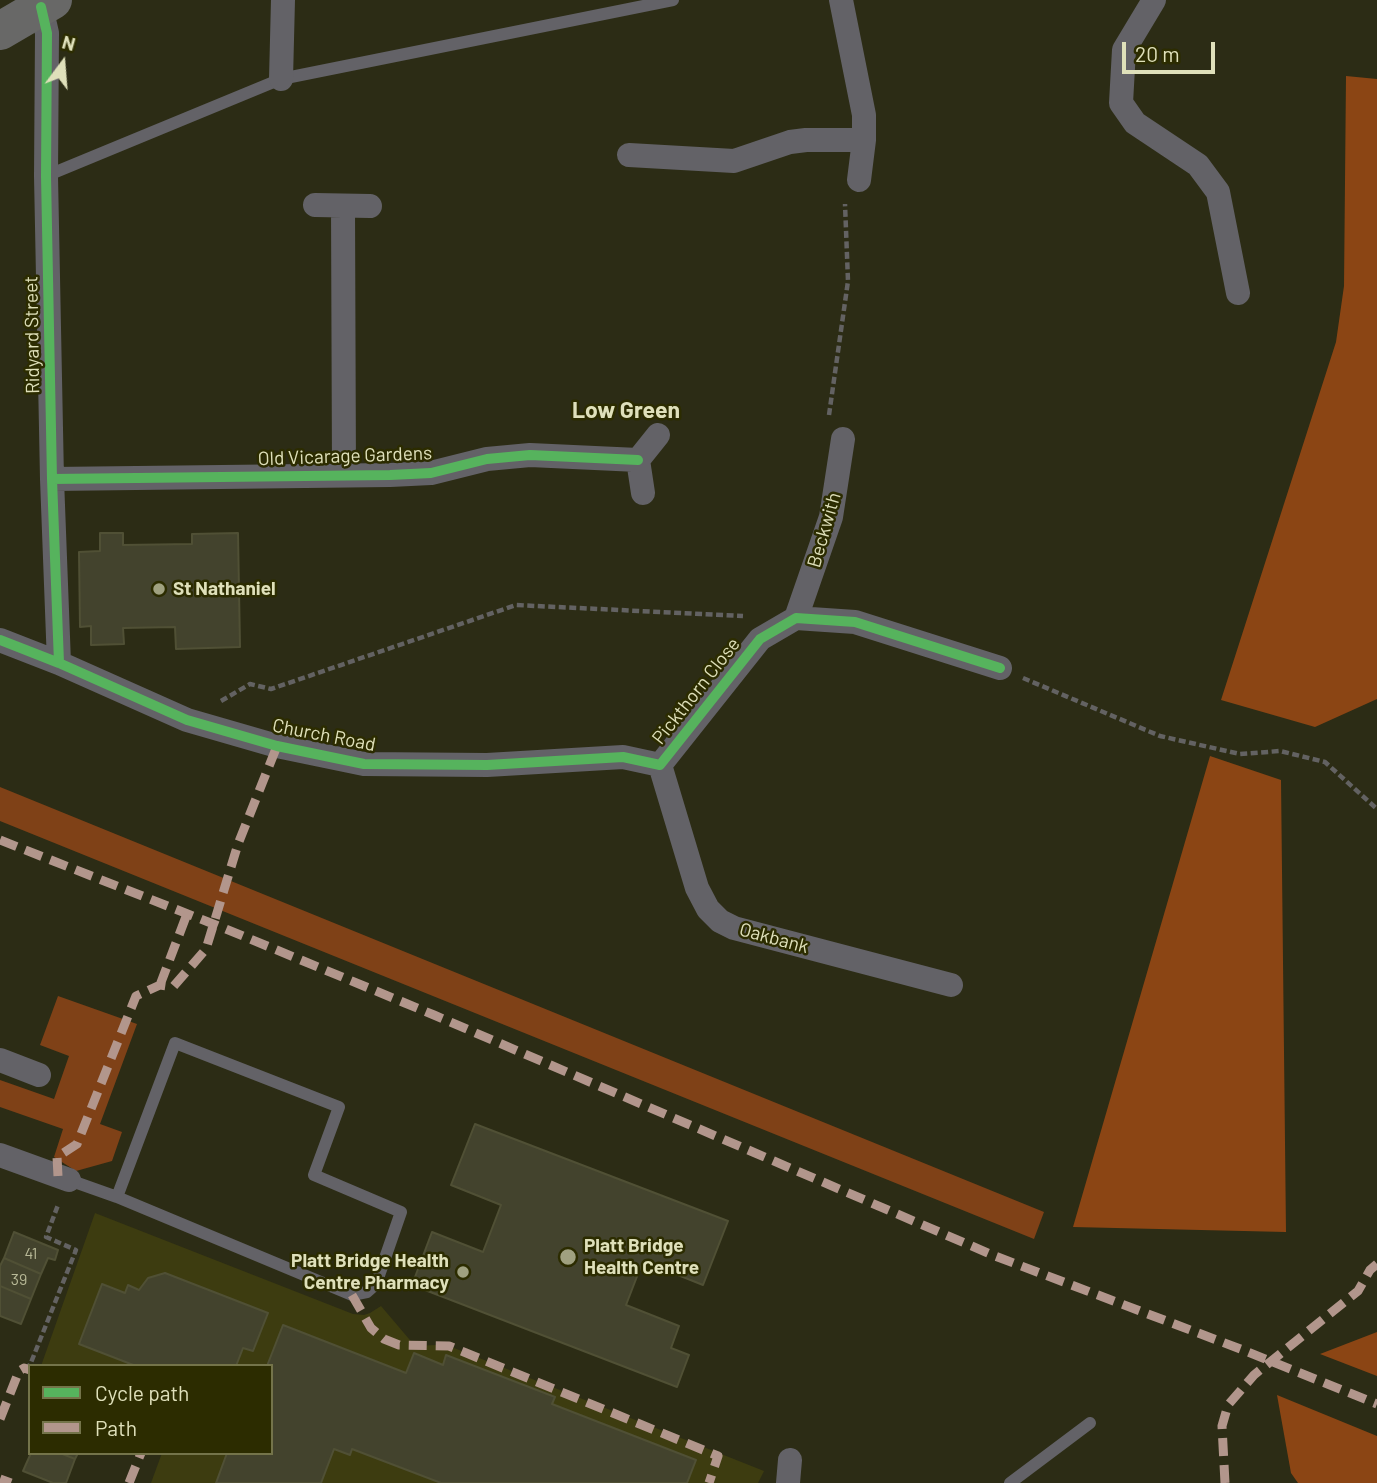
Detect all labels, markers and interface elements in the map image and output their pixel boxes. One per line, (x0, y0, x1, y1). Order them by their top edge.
north arrow (28, 28, 98, 98)
scale bar (1125, 28, 1218, 72)
text: N (60, 30, 78, 55)
text: 20 m (1135, 41, 1180, 66)
street label: Ridyard Street (20, 276, 44, 394)
district label: Low Green (572, 396, 680, 424)
street label: Old Vicarage Gardens (257, 442, 433, 470)
street label: Beckwith (802, 490, 846, 570)
place label: St Nathaniel (173, 578, 276, 600)
marker: St Nathaniel (151, 581, 167, 597)
street label: Pickthorn Close (647, 633, 745, 749)
street label: Church Road (270, 714, 378, 756)
street label: Oakbank (737, 918, 811, 958)
place label: Platt Bridge Health Centre (584, 1235, 699, 1279)
house number: 41 (25, 1244, 37, 1264)
marker: Platt Bridge Health Centre (558, 1247, 578, 1267)
place label: Platt Bridge Health Centre Pharmacy (291, 1250, 449, 1294)
marker: Platt Bridge Health Centre Pharmacy (455, 1264, 471, 1280)
house number: 39 (11, 1270, 27, 1290)
legend (28, 1364, 273, 1455)
text: Cycle path (95, 1380, 189, 1405)
text: Path (95, 1415, 137, 1440)

